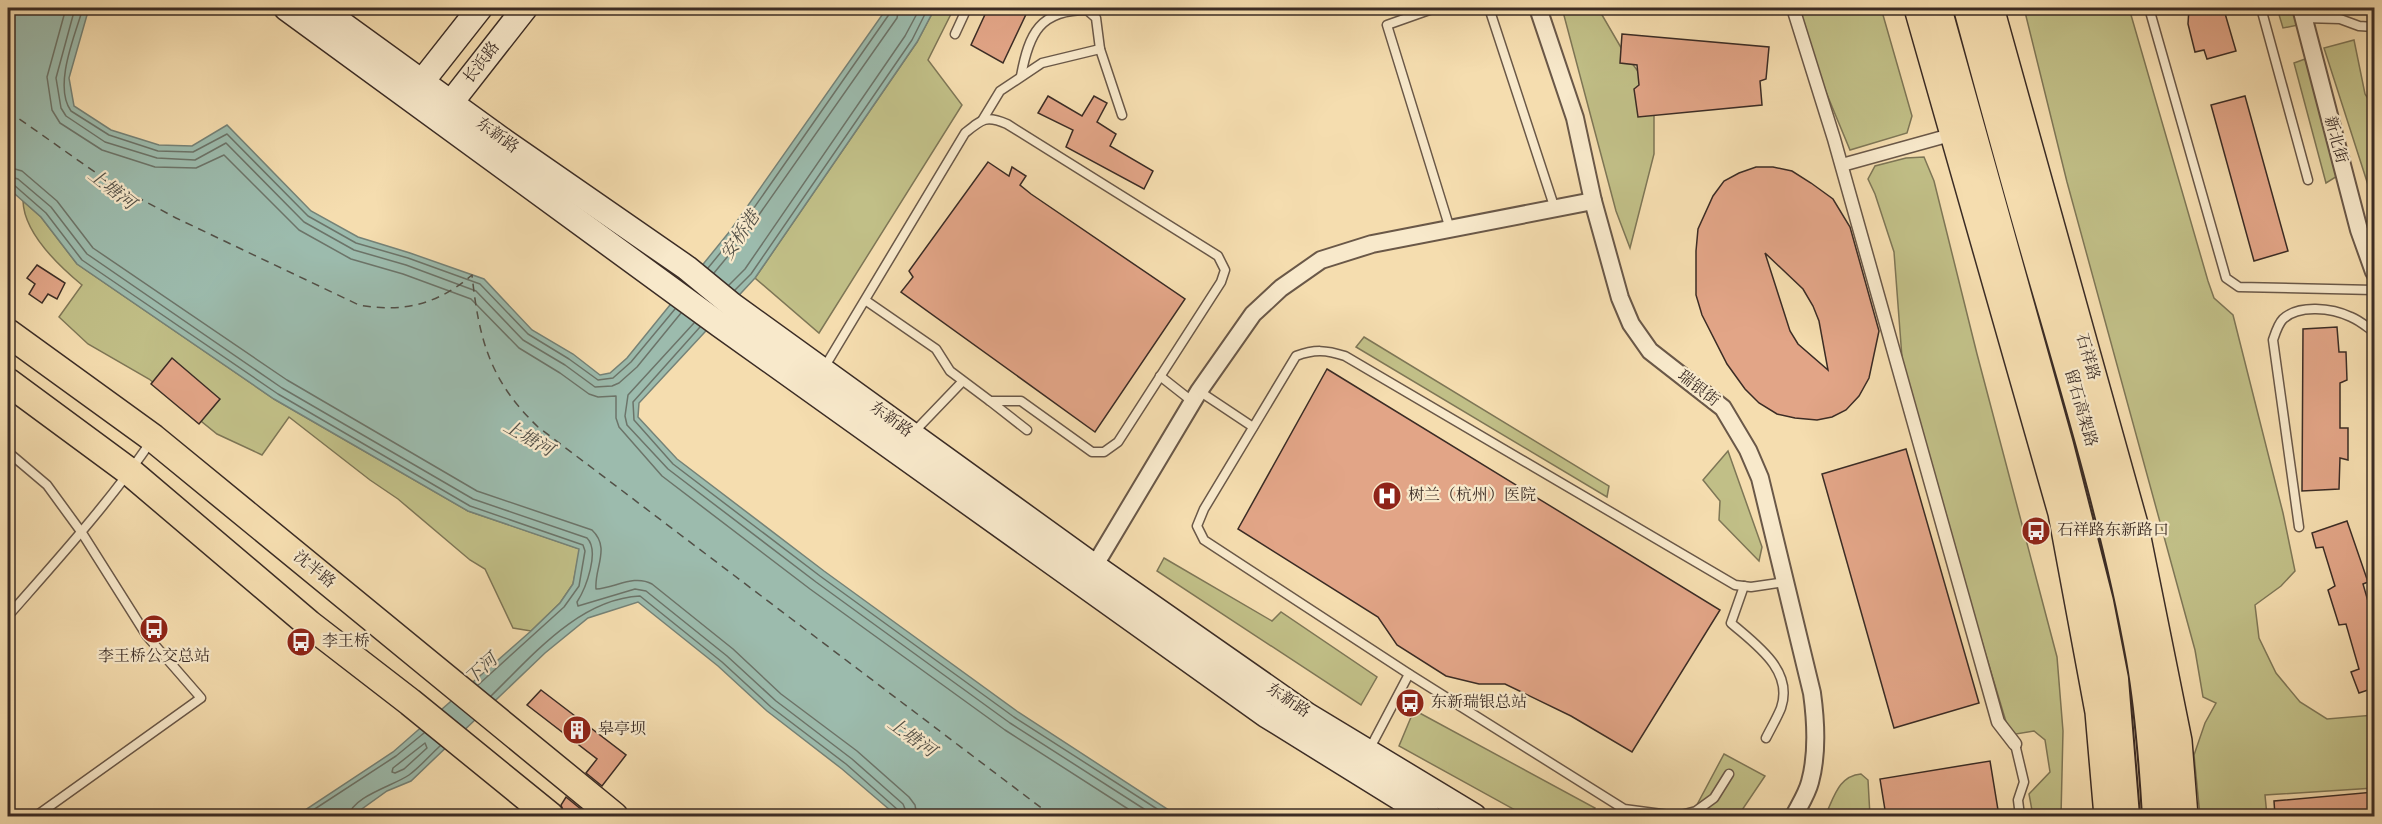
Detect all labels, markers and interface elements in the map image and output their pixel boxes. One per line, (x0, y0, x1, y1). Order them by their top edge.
street label: 长浜路 (459, 38, 505, 88)
street label: 东新路 (472, 114, 522, 158)
street label: 新北街 (2319, 114, 2351, 166)
water label: 上塘河 (83, 164, 142, 218)
water label: 安桥港 (716, 206, 767, 265)
street label: 石祥路 (2071, 331, 2103, 383)
street label: 瑞银街 (1673, 366, 1723, 412)
street label: 留石高架路 (2059, 367, 2101, 449)
street label: 东新路 (866, 398, 916, 442)
water label: 上塘河 (499, 416, 560, 464)
hospital icon: 树兰（杭州）医院 (1371, 480, 1403, 512)
place label: 树兰（杭州）医院 (1408, 486, 1536, 506)
bus stop icon: 石祥路东新路口 (2020, 515, 2052, 547)
place label: 石祥路东新路口 (2057, 521, 2169, 541)
street label: 沈半路 (289, 547, 339, 593)
bus stop icon: 李王桥公交总站 (138, 613, 170, 645)
bus stop icon: 李王桥 (285, 626, 317, 658)
place label: 李王桥 (322, 632, 370, 652)
place label: 李王桥公交总站 (98, 647, 210, 667)
water label: 下河 (461, 647, 505, 691)
street label: 东新路 (1263, 679, 1313, 723)
bus stop icon: 东新瑞银总站 (1394, 687, 1426, 719)
place label: 东新瑞银总站 (1431, 693, 1527, 713)
water label: 上塘河 (882, 713, 942, 765)
building icon: 皋亭坝 (561, 714, 593, 746)
place label: 皋亭坝 (598, 720, 646, 740)

